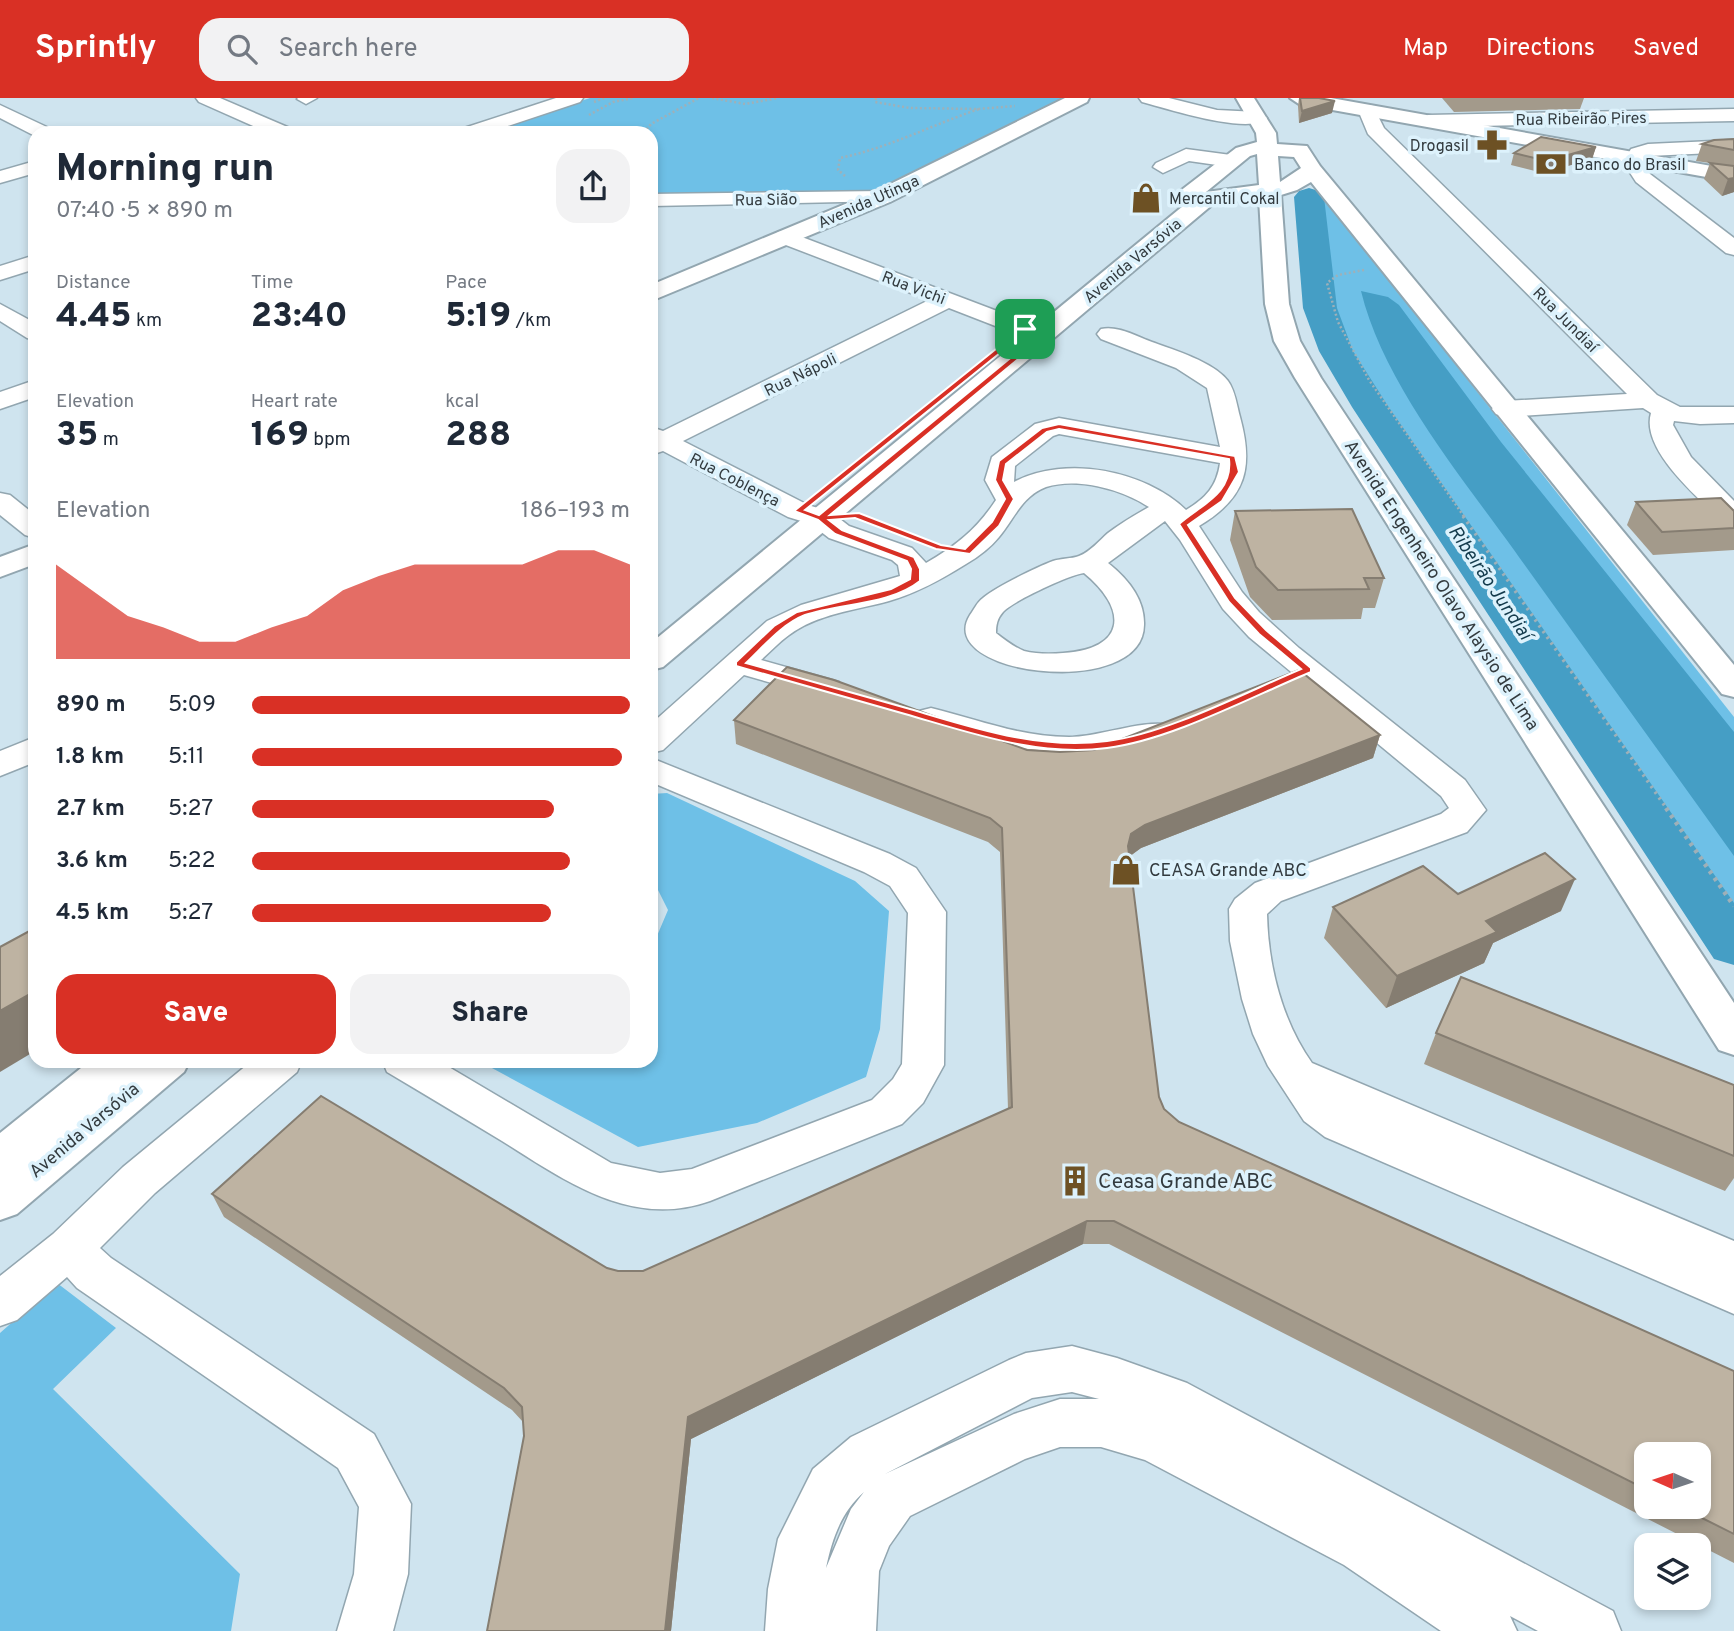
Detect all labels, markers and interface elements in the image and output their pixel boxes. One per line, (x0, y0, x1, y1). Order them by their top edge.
search box (199, 18, 689, 81)
text: Sprintly (35, 28, 157, 70)
icon: search (223, 30, 261, 68)
text: Search here (279, 33, 418, 66)
text: Map (1403, 34, 1448, 64)
text: Directions (1486, 34, 1595, 64)
text: Saved (1633, 34, 1699, 64)
street label: Rua Ribeirão Pires (1515, 109, 1647, 131)
pharmacy icon: Drogasil (1475, 128, 1509, 162)
place label: Drogasil (1410, 137, 1469, 157)
text: Morning run (56, 146, 274, 195)
bank icon: Banco do Brasil (1534, 147, 1568, 181)
button: share (556, 149, 630, 223)
place label: Banco do Brasil (1574, 156, 1686, 176)
street label: Avenida Utinga (815, 172, 923, 234)
shop icon: Mercantil Cokal (1129, 181, 1163, 215)
street label: Rua Sião (735, 190, 798, 212)
place label: Mercantil Cokal (1169, 190, 1280, 210)
text: 07:40 · 5 × 890 m (56, 197, 233, 226)
street label: Avenida Varsóvia (1080, 215, 1186, 308)
street label: Rua Vichi (879, 268, 948, 310)
text: Distance (56, 271, 131, 295)
text: Time (251, 271, 293, 295)
text: Pace (445, 271, 487, 295)
street label: Rua Jundiaí (1528, 284, 1603, 359)
text: 4.45 (56, 295, 131, 339)
text: 23:40 (251, 295, 348, 339)
text: 5:19 (445, 295, 511, 339)
pin (995, 299, 1055, 359)
text: km (131, 309, 162, 333)
text: /km (511, 309, 551, 333)
icon: arrive (1006, 310, 1044, 348)
street label: Rua Nápoli (761, 350, 840, 402)
text: Elevation (56, 390, 134, 414)
text: Heart rate (251, 390, 338, 414)
text: kcal (445, 390, 479, 414)
text: 35 (56, 414, 98, 458)
text: 169 (251, 414, 309, 458)
text: 288 (445, 414, 511, 458)
text: m (98, 428, 119, 452)
text: bpm (309, 428, 351, 452)
street label: Avenida Engenheiro Olavo Alaysio de Lima (1338, 436, 1543, 735)
street label: Rua Coblença (686, 450, 783, 512)
text: Elevation (56, 497, 151, 526)
text: 186–193 m (521, 497, 630, 526)
water label: Ribeirão Jundiaí (1442, 521, 1539, 649)
text: 890 m (56, 691, 126, 720)
text: 5:09 (168, 691, 216, 720)
text: 1.8 km (56, 743, 124, 772)
text: 5:11 (168, 743, 205, 772)
text: 2.7 km (56, 795, 125, 824)
text: 5:27 (168, 795, 213, 824)
text: 3.6 km (56, 847, 128, 876)
text: 5:22 (168, 847, 216, 876)
shop icon: CEASA Grande ABC (1109, 853, 1143, 887)
place label: CEASA Grande ABC (1149, 860, 1307, 883)
text: 4.5 km (56, 899, 129, 928)
text: 5:27 (168, 899, 213, 928)
button: Save (56, 974, 336, 1054)
button: Share (350, 974, 630, 1054)
street label: Avenida Varsóvia (25, 1078, 145, 1184)
building icon: Ceasa Grande ABC (1058, 1164, 1092, 1198)
place label: Ceasa Grande ABC (1098, 1169, 1273, 1196)
north arrow (1634, 1442, 1712, 1519)
map controls (1634, 1442, 1711, 1610)
button: layers (1634, 1533, 1711, 1610)

